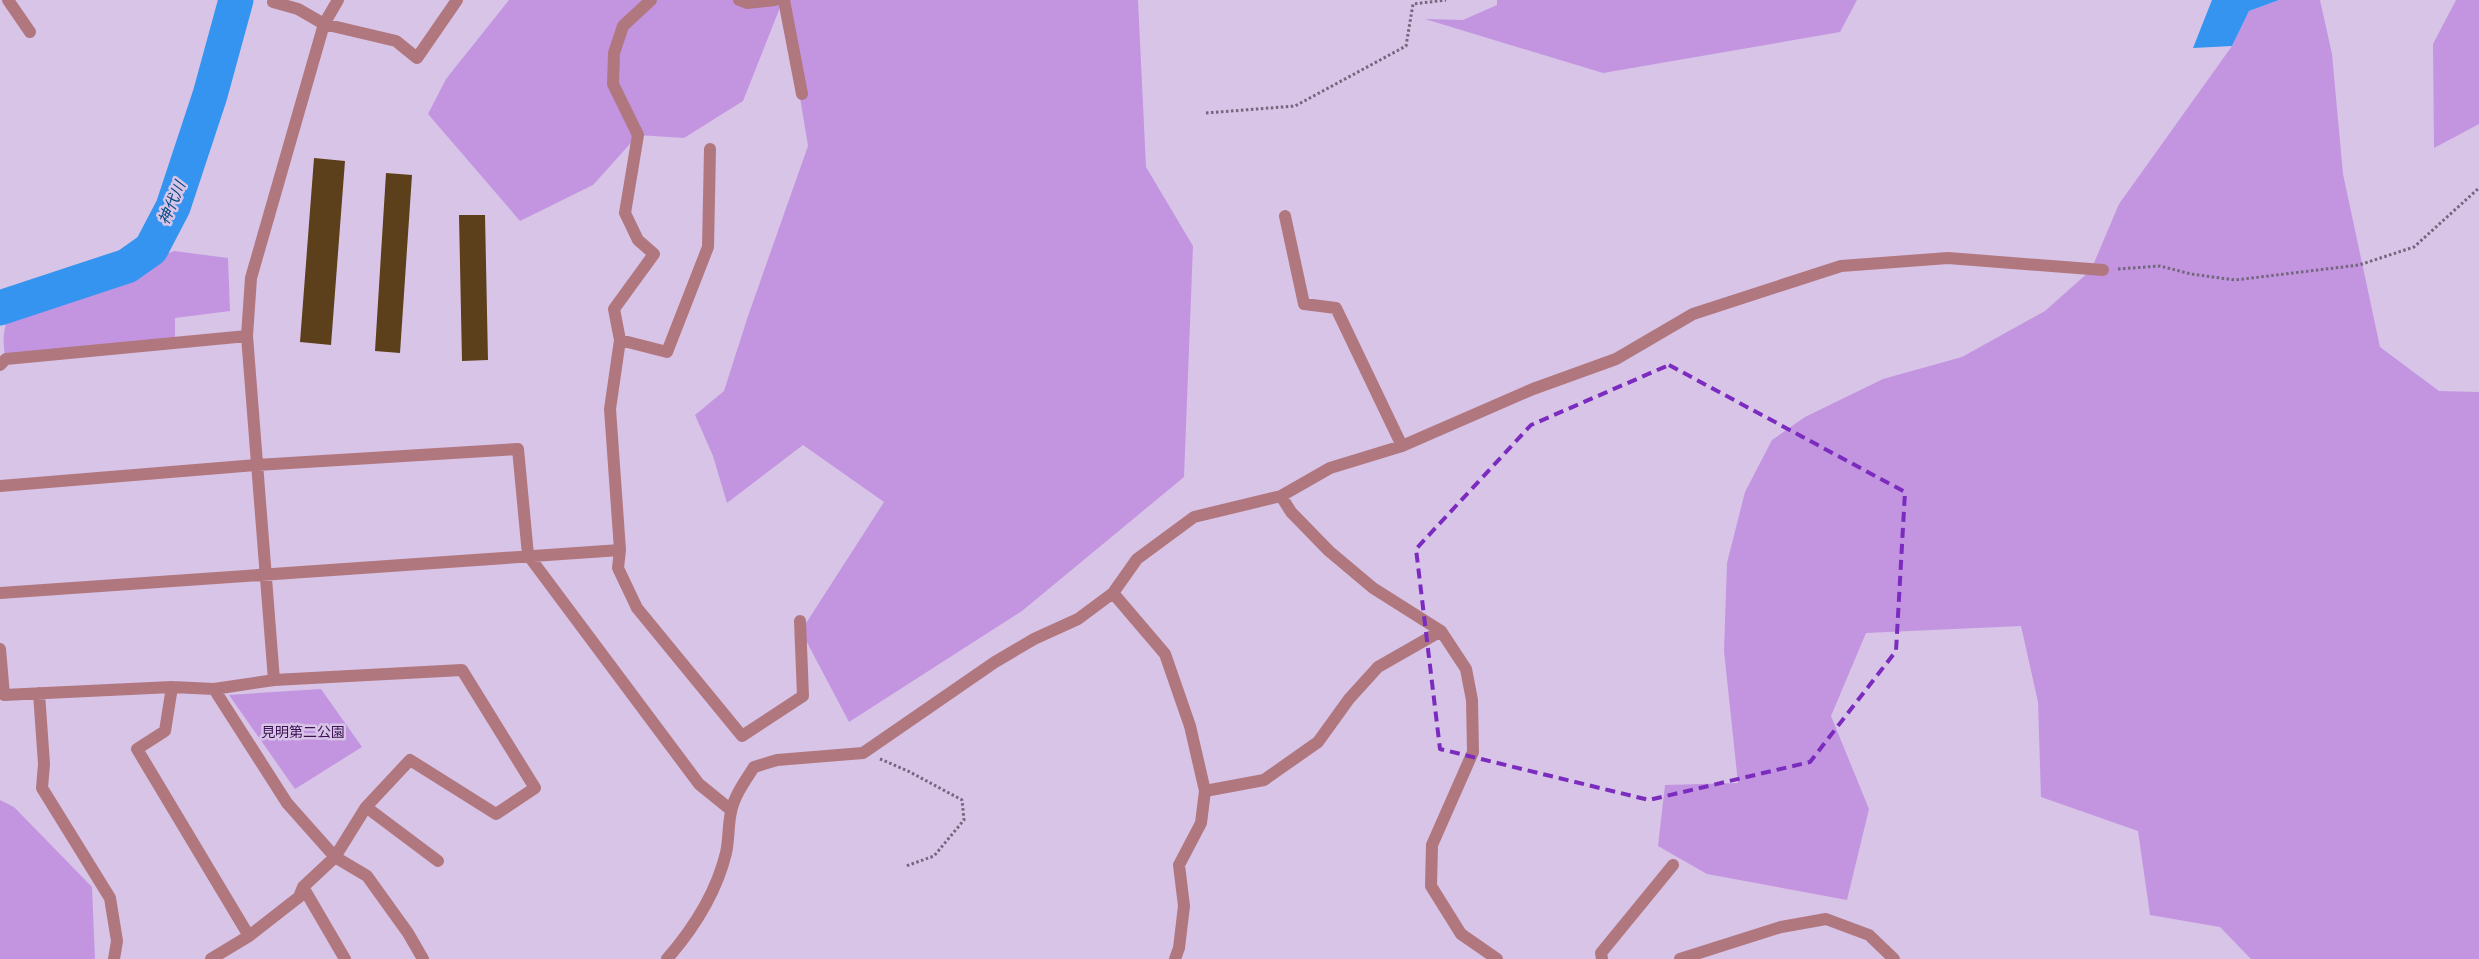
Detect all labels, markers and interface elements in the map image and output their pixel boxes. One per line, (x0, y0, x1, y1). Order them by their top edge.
water label: 神代川 (155, 177, 190, 227)
park label: 見明第二公園 (261, 724, 345, 740)

